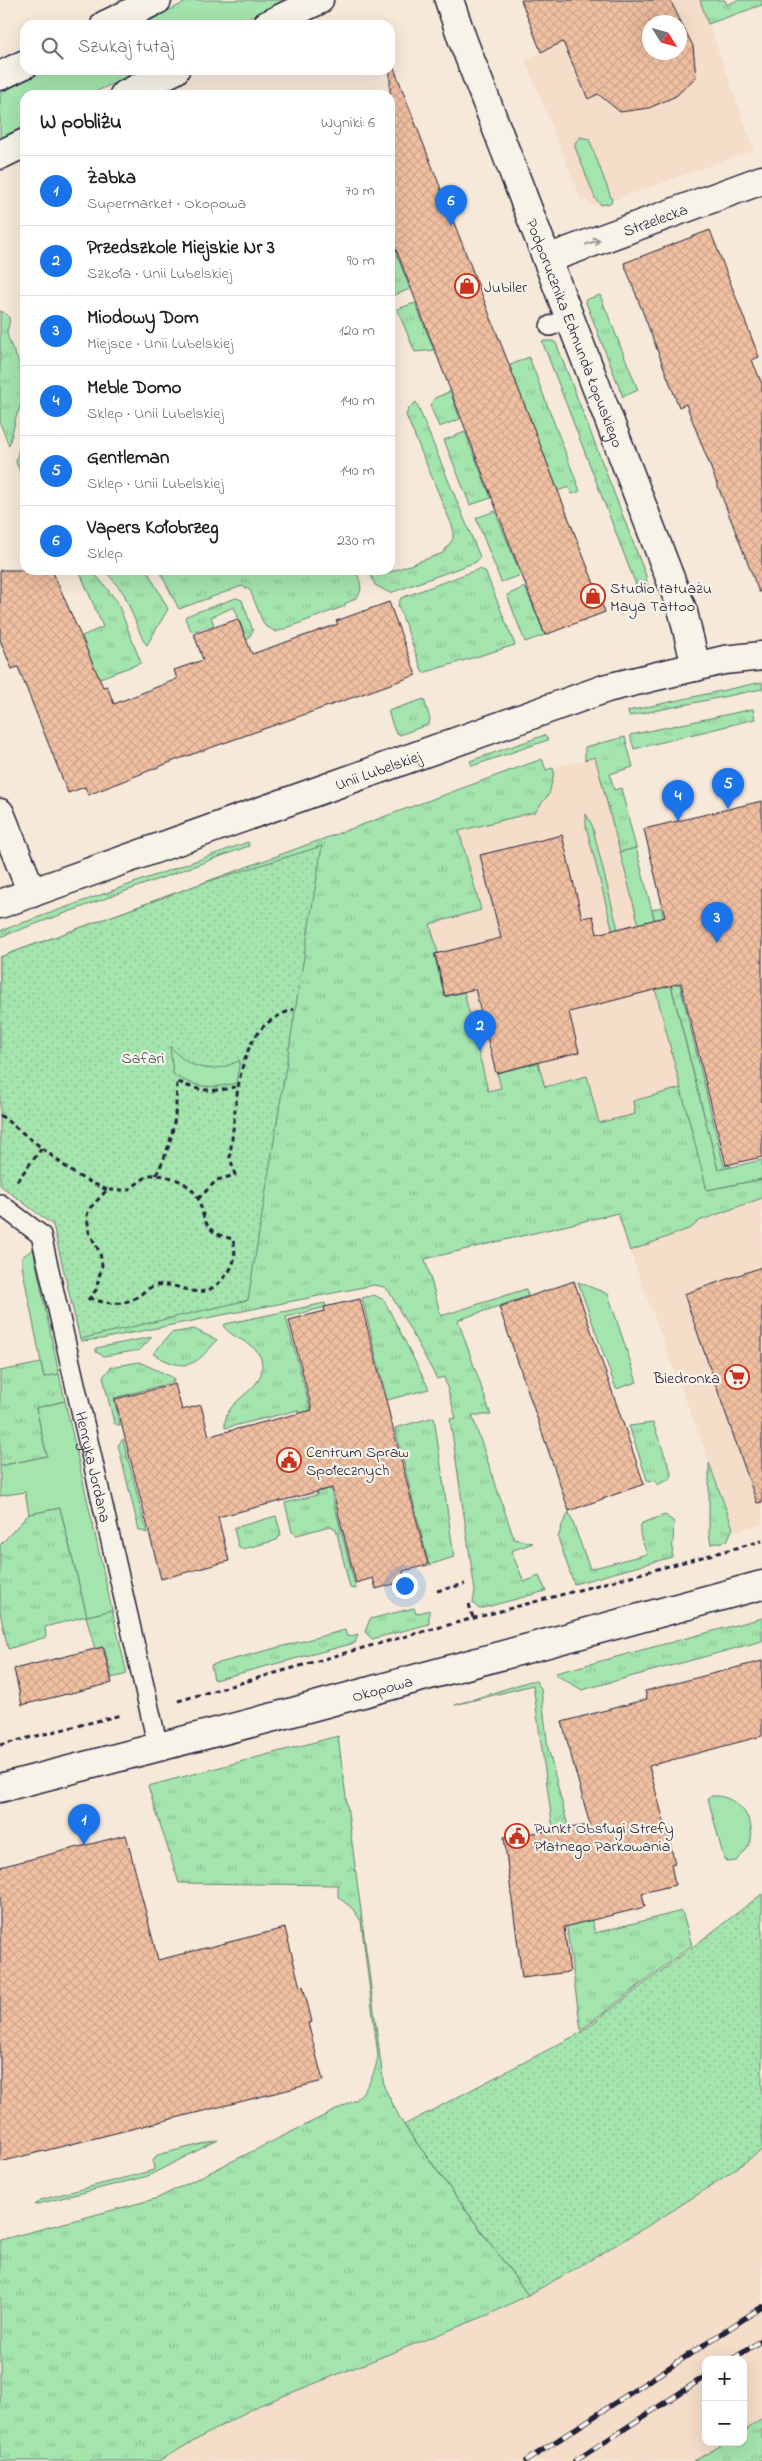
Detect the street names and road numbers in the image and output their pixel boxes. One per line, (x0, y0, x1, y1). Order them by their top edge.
street label: Strzelecka (620, 198, 691, 244)
street label: Podporucznika Edmunda Łopuskiego (519, 215, 629, 451)
street label: Unii Lubelskiej (332, 745, 425, 798)
street label: Henryka Jordana (68, 1409, 116, 1525)
street label: Okopowa (350, 1670, 416, 1709)

